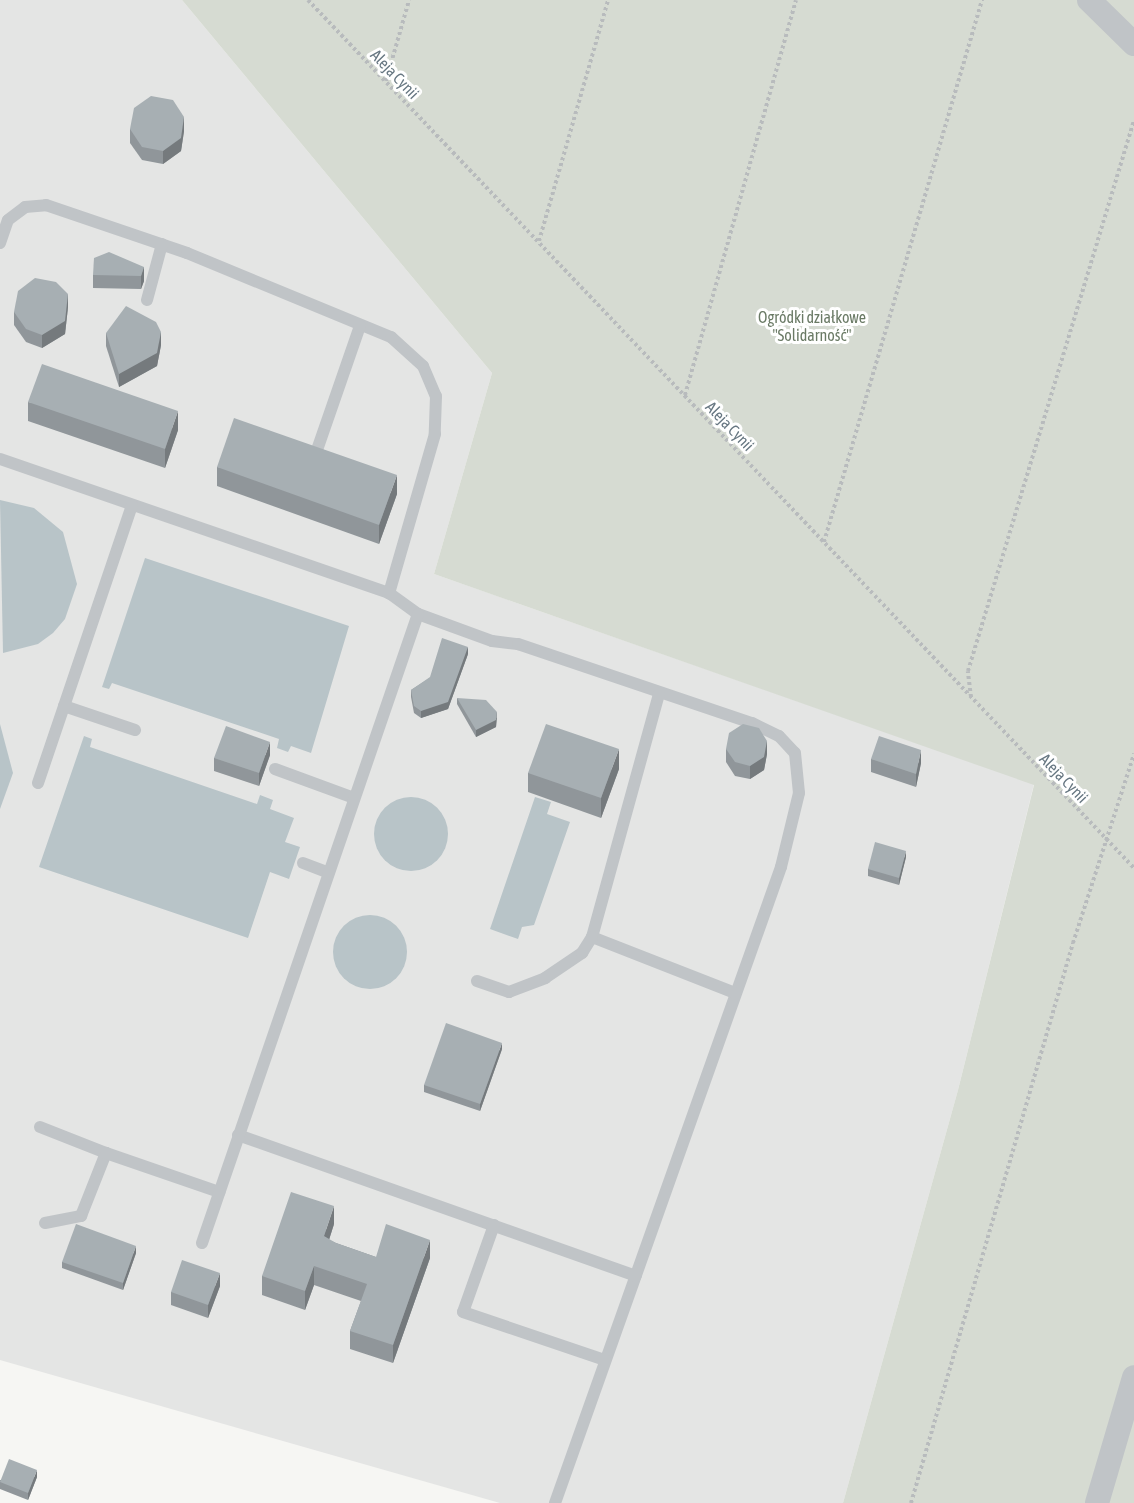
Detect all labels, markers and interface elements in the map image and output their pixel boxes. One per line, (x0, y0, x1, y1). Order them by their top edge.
street label: Aleja Cynii (367, 45, 423, 103)
park label: Ogródki działkowe "Solidarność" (758, 307, 866, 345)
street label: Aleja Cynii (702, 397, 758, 455)
street label: Aleja Cynii (1036, 749, 1092, 807)

